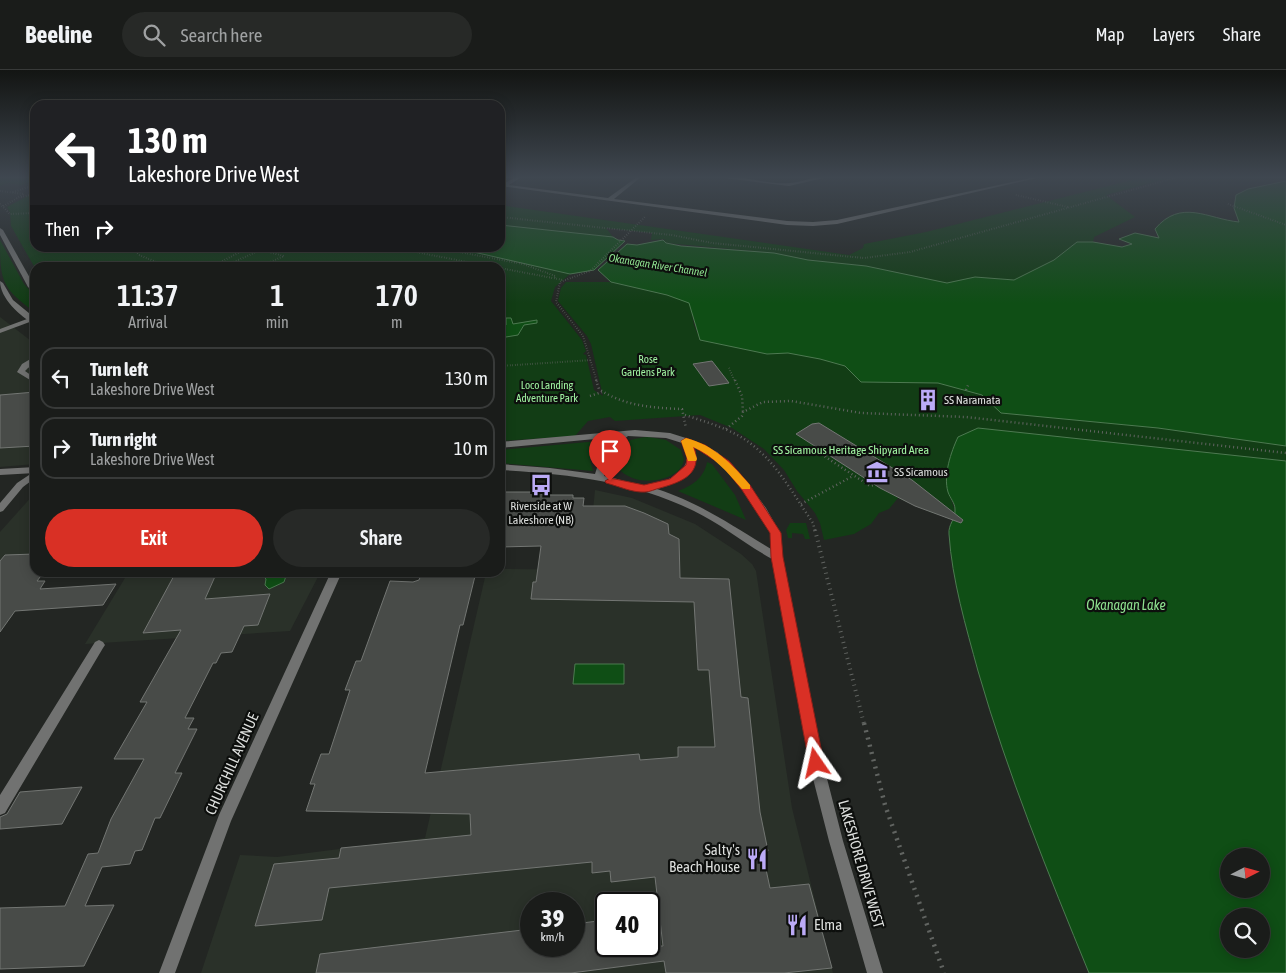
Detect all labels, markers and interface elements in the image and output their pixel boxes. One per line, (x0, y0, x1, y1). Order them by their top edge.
search box (122, 12, 472, 57)
text: Beeline (25, 21, 92, 48)
icon: search (140, 21, 168, 49)
text: Search here (180, 24, 262, 46)
text: Map (1095, 24, 1124, 45)
text: Layers (1152, 24, 1195, 45)
text: Share (1223, 24, 1261, 45)
icon: left (45, 120, 110, 185)
text: 130 m (128, 120, 207, 160)
text: Lakeshore Drive West (128, 161, 299, 187)
icon: right (90, 215, 118, 243)
text: Then (45, 218, 80, 240)
water label: Okanagan River Channel (608, 251, 708, 279)
text: 11:37 (117, 278, 179, 312)
text: 1 (270, 278, 284, 312)
text: 170 (376, 278, 418, 312)
text: Arrival (128, 313, 167, 331)
text: min (266, 313, 289, 331)
text: m (391, 313, 403, 331)
park label: Rose Gardens Park (621, 353, 675, 378)
text: Turn left (90, 358, 148, 380)
icon: left (47, 364, 75, 392)
text: 130 m (445, 367, 488, 389)
park label: Loco Landing Adventure Park (516, 379, 578, 404)
text: Lakeshore Drive West (90, 380, 215, 398)
building icon: SS Naramata (915, 387, 941, 413)
place label: SS Naramata (944, 393, 1001, 407)
text: Turn right (90, 428, 157, 450)
pin (589, 430, 631, 481)
icon: right (47, 434, 75, 462)
text: 10 m (454, 437, 488, 459)
icon: arrive (596, 437, 624, 465)
park label: SS Sicamous Heritage Shipyard Area (773, 443, 929, 457)
text: Lakeshore Drive West (90, 450, 215, 468)
museum icon: SS Sicamous (864, 459, 890, 485)
place label: SS Sicamous (894, 465, 948, 479)
bus stop icon: Riverside at W Lakeshore (NB) (528, 472, 554, 498)
place label: Riverside at W Lakeshore (NB) (508, 499, 574, 527)
button: Exit (45, 509, 263, 567)
button: Share (273, 509, 490, 567)
water label: Okanagan Lake (1086, 597, 1166, 613)
street label: CHURCHILL AVENUE (202, 710, 262, 817)
position arrow (789, 736, 841, 788)
street label: LAKESHORE DRIVE WEST (835, 798, 888, 930)
place label: Salty's Beach House (669, 841, 740, 875)
restaurant icon: Salty's Beach House (744, 846, 770, 872)
north arrow (1220, 848, 1270, 898)
map controls (1220, 848, 1270, 958)
speed limit sign: 40 (595, 892, 660, 957)
text: 39 (541, 904, 564, 932)
button: search (1220, 908, 1270, 958)
restaurant icon: Elma (784, 912, 810, 938)
place label: Elma (814, 916, 842, 933)
text: km/h (541, 930, 564, 944)

